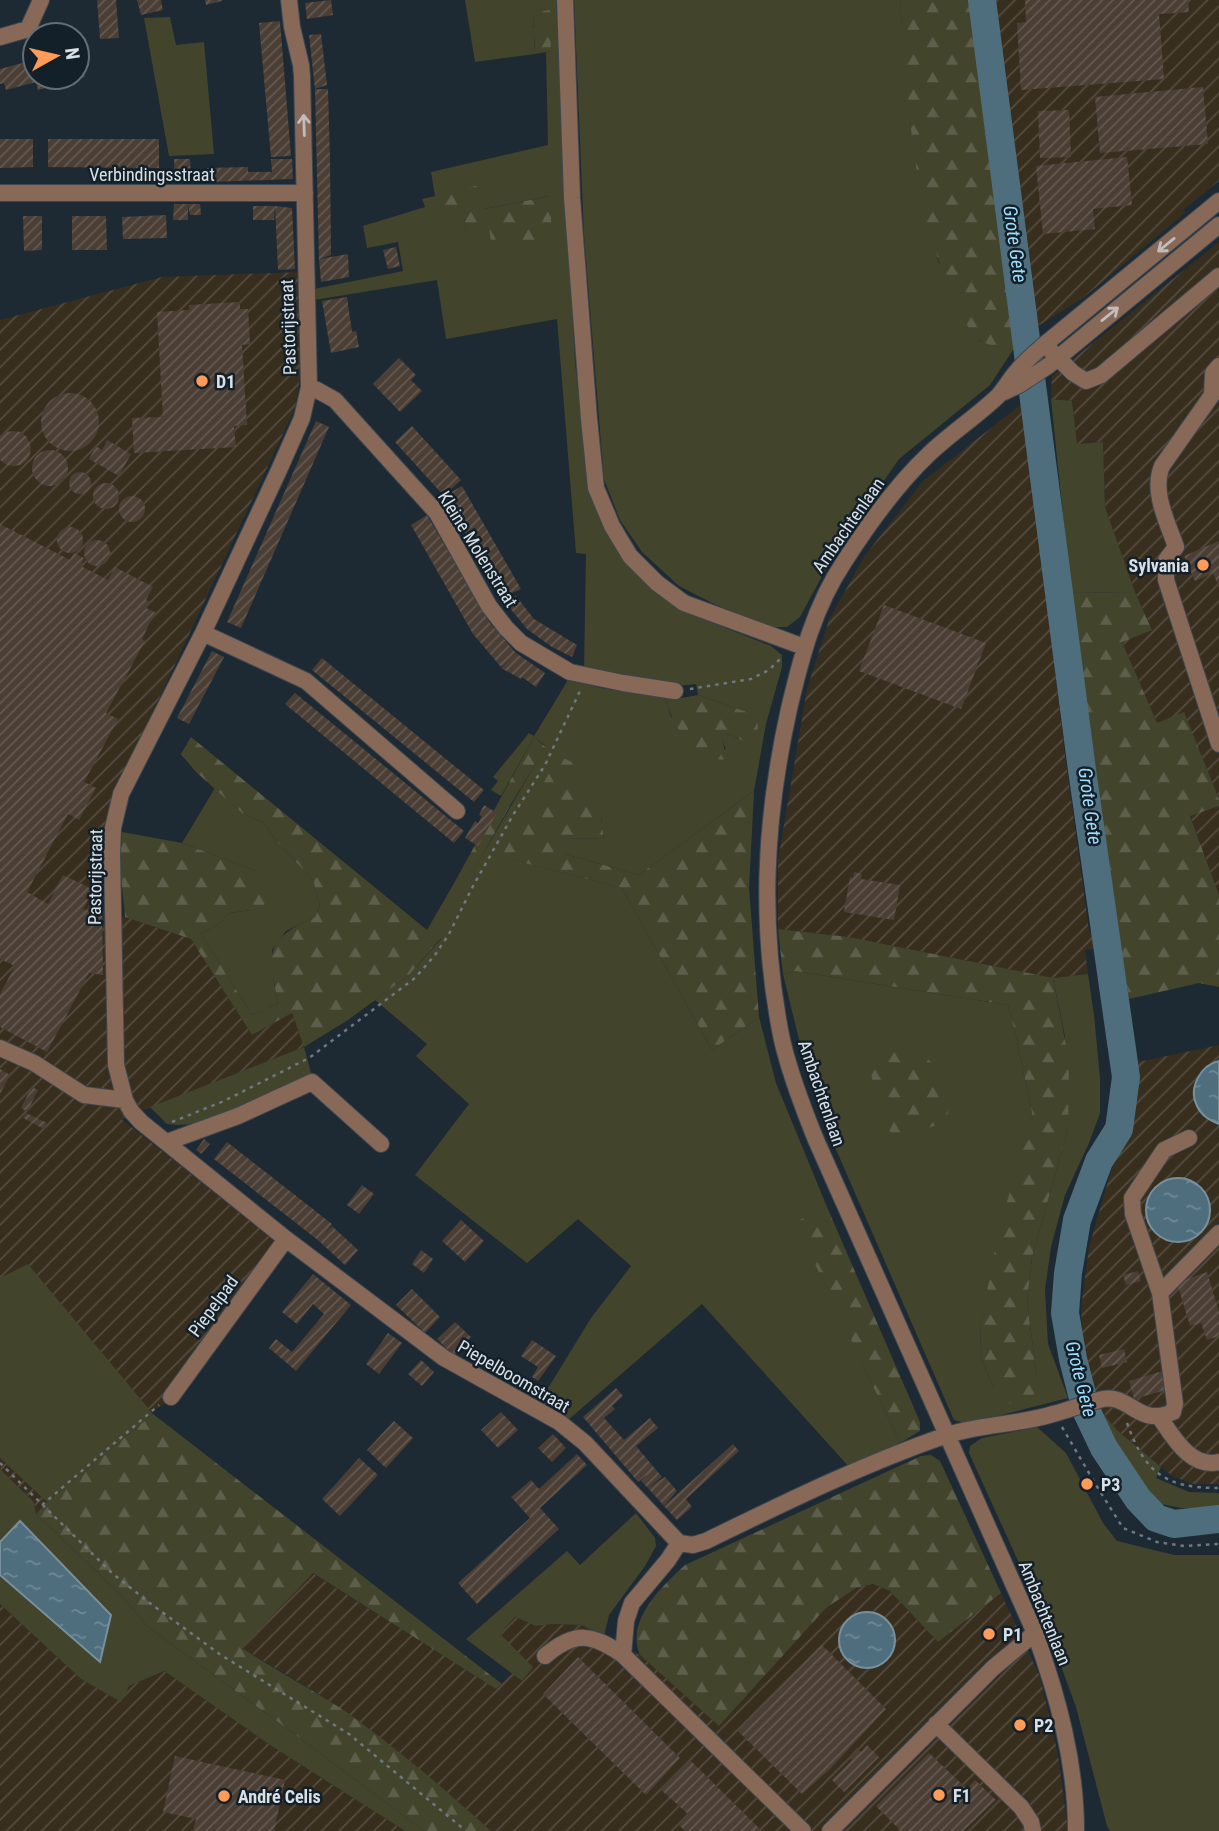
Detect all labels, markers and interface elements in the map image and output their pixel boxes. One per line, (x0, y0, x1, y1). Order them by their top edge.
north arrow (21, 21, 91, 91)
text: N (60, 46, 85, 61)
one-way arrow (297, 113, 310, 136)
street label: Verbindingsstraat (89, 164, 215, 185)
water label: Grote Gete (998, 204, 1032, 284)
one-way arrow (1158, 237, 1176, 252)
street label: Pastorijstraat (276, 279, 300, 375)
one-way arrow (1101, 306, 1119, 322)
place label: D1 (216, 371, 235, 392)
marker: D1 (194, 373, 210, 389)
street label: Ambachtenlaan (808, 474, 888, 576)
street label: Kleine Molenstraat (434, 487, 522, 611)
place label: Sylvania (1128, 555, 1189, 576)
marker: Sylvania (1195, 557, 1211, 573)
water label: Grote Gete (1073, 766, 1107, 846)
street label: Pastorijstraat (84, 829, 106, 925)
street label: Ambachtenlaan (794, 1037, 850, 1149)
street label: Piepelpad (184, 1271, 242, 1341)
street label: Piepelboomstraat (454, 1335, 574, 1417)
water label: Grote Gete (1060, 1339, 1102, 1419)
place label: P3 (1101, 1474, 1120, 1495)
marker: P3 (1079, 1476, 1095, 1492)
street label: Ambachtenlaan (1014, 1558, 1076, 1668)
place label: P1 (1003, 1624, 1022, 1645)
marker: P1 (981, 1626, 997, 1642)
place label: P2 (1034, 1715, 1053, 1736)
marker: P2 (1012, 1717, 1028, 1733)
place label: F1 (953, 1785, 971, 1806)
place label: André Celis (238, 1786, 321, 1807)
marker: F1 (931, 1787, 947, 1803)
marker: André Celis (216, 1788, 232, 1804)

